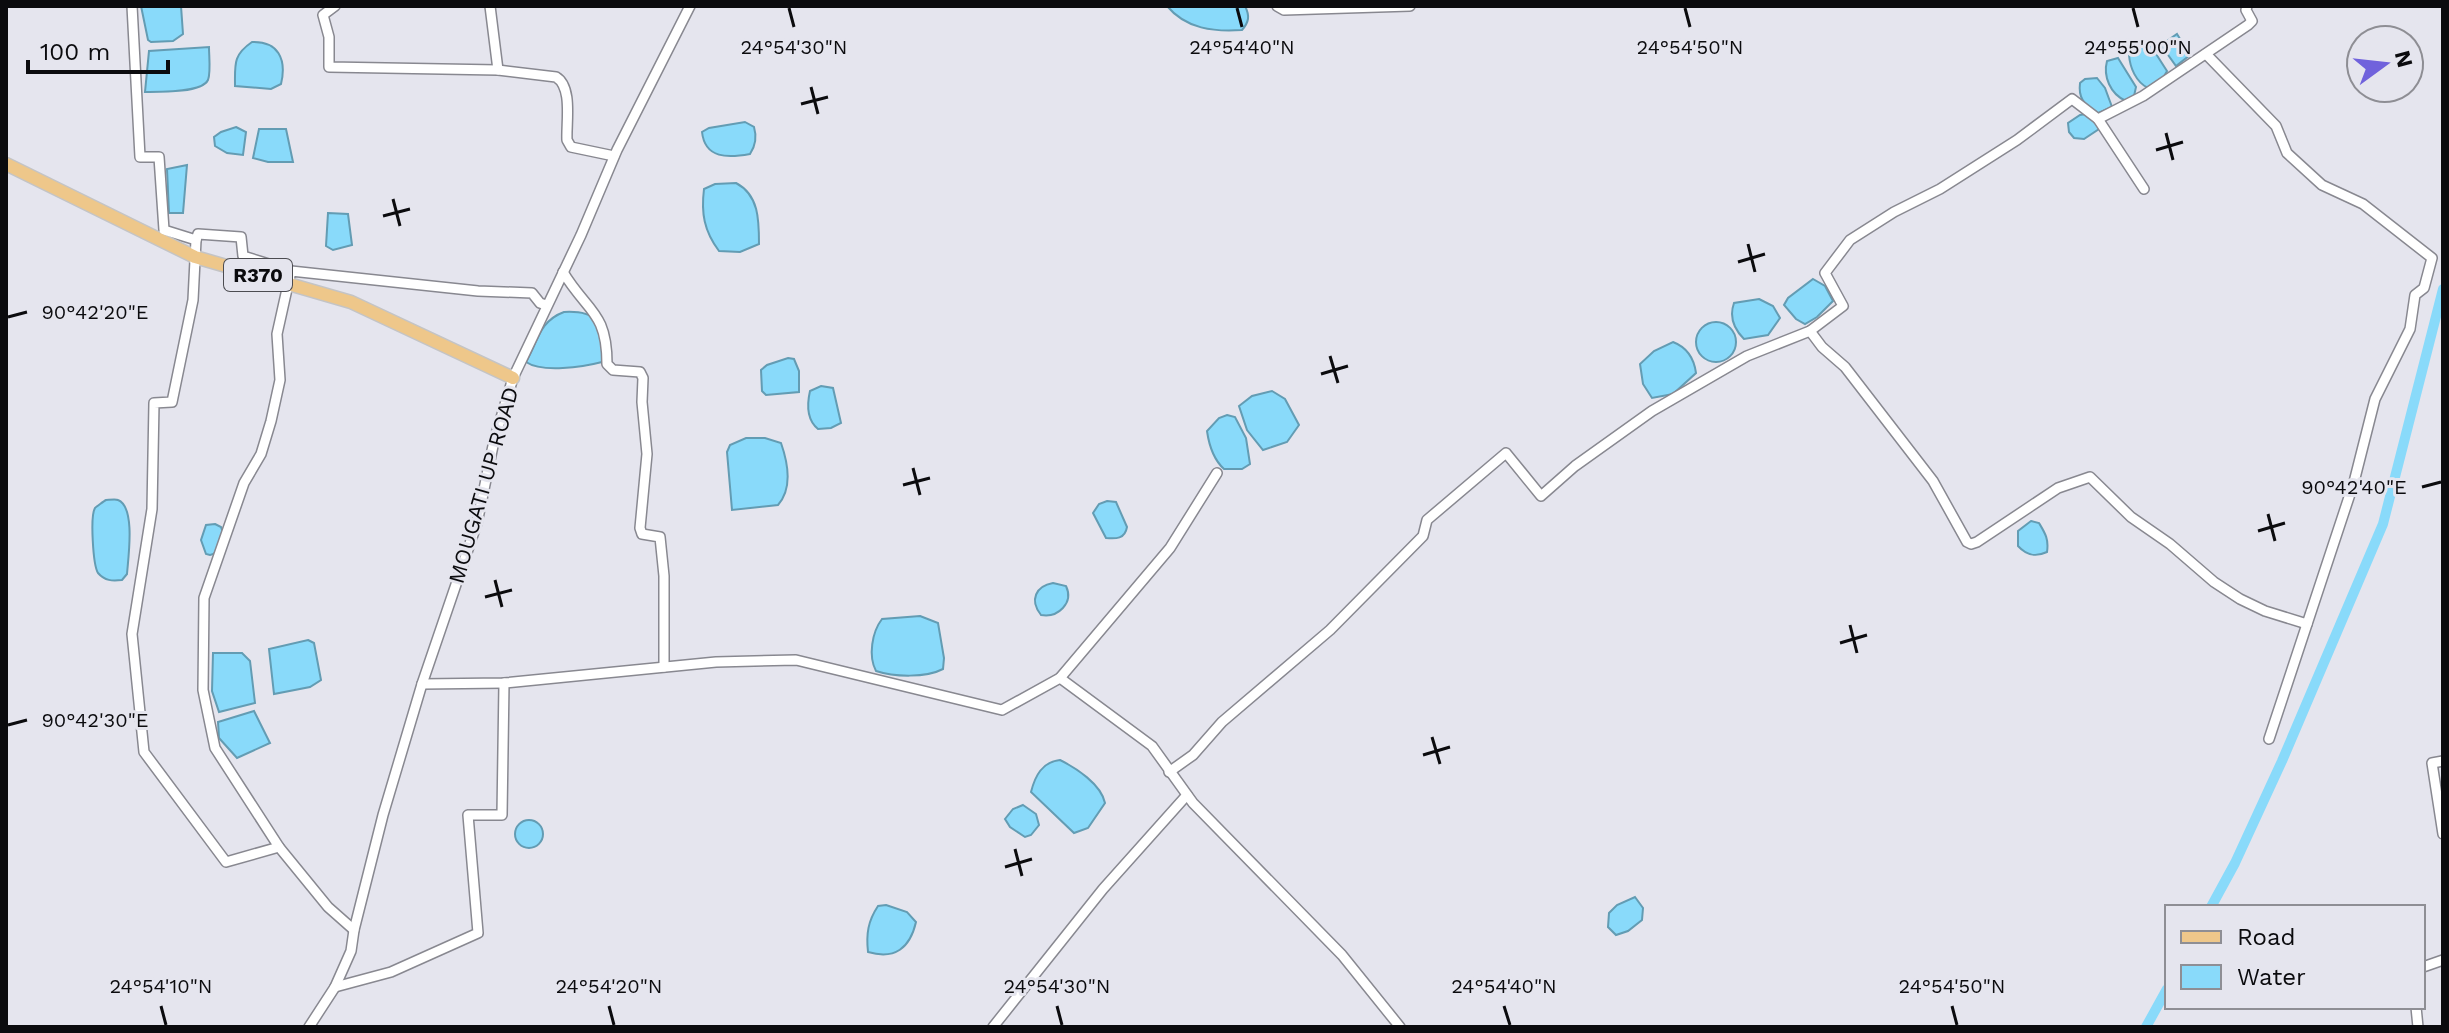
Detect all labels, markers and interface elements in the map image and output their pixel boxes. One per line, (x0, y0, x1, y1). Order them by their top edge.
scale bar (28, 24, 168, 74)
north arrow (2345, 24, 2425, 104)
text: 24°54'30"N (741, 35, 847, 59)
text: 24°54'40"N (1189, 35, 1295, 59)
text: 24°54'50"N (1637, 35, 1743, 59)
text: 24°55'00"N (2084, 35, 2192, 59)
text: 100 m (40, 38, 110, 66)
text: N (2390, 48, 2418, 70)
road number: R370 (224, 259, 292, 291)
text: 90°42'20"E (42, 300, 148, 324)
street label: MOUGATI UP ROAD (443, 384, 524, 586)
text: 90°42'40"E (2301, 475, 2407, 499)
text: 90°42'30"E (42, 708, 148, 732)
legend (2165, 905, 2425, 1009)
text: Road (2237, 923, 2296, 951)
text: Water (2237, 963, 2306, 991)
text: 24°54'10"N (110, 974, 213, 998)
text: 24°54'20"N (556, 974, 662, 998)
text: 24°54'30"N (1004, 974, 1110, 998)
text: 24°54'40"N (1451, 974, 1557, 998)
text: 24°54'50"N (1899, 974, 2005, 998)

